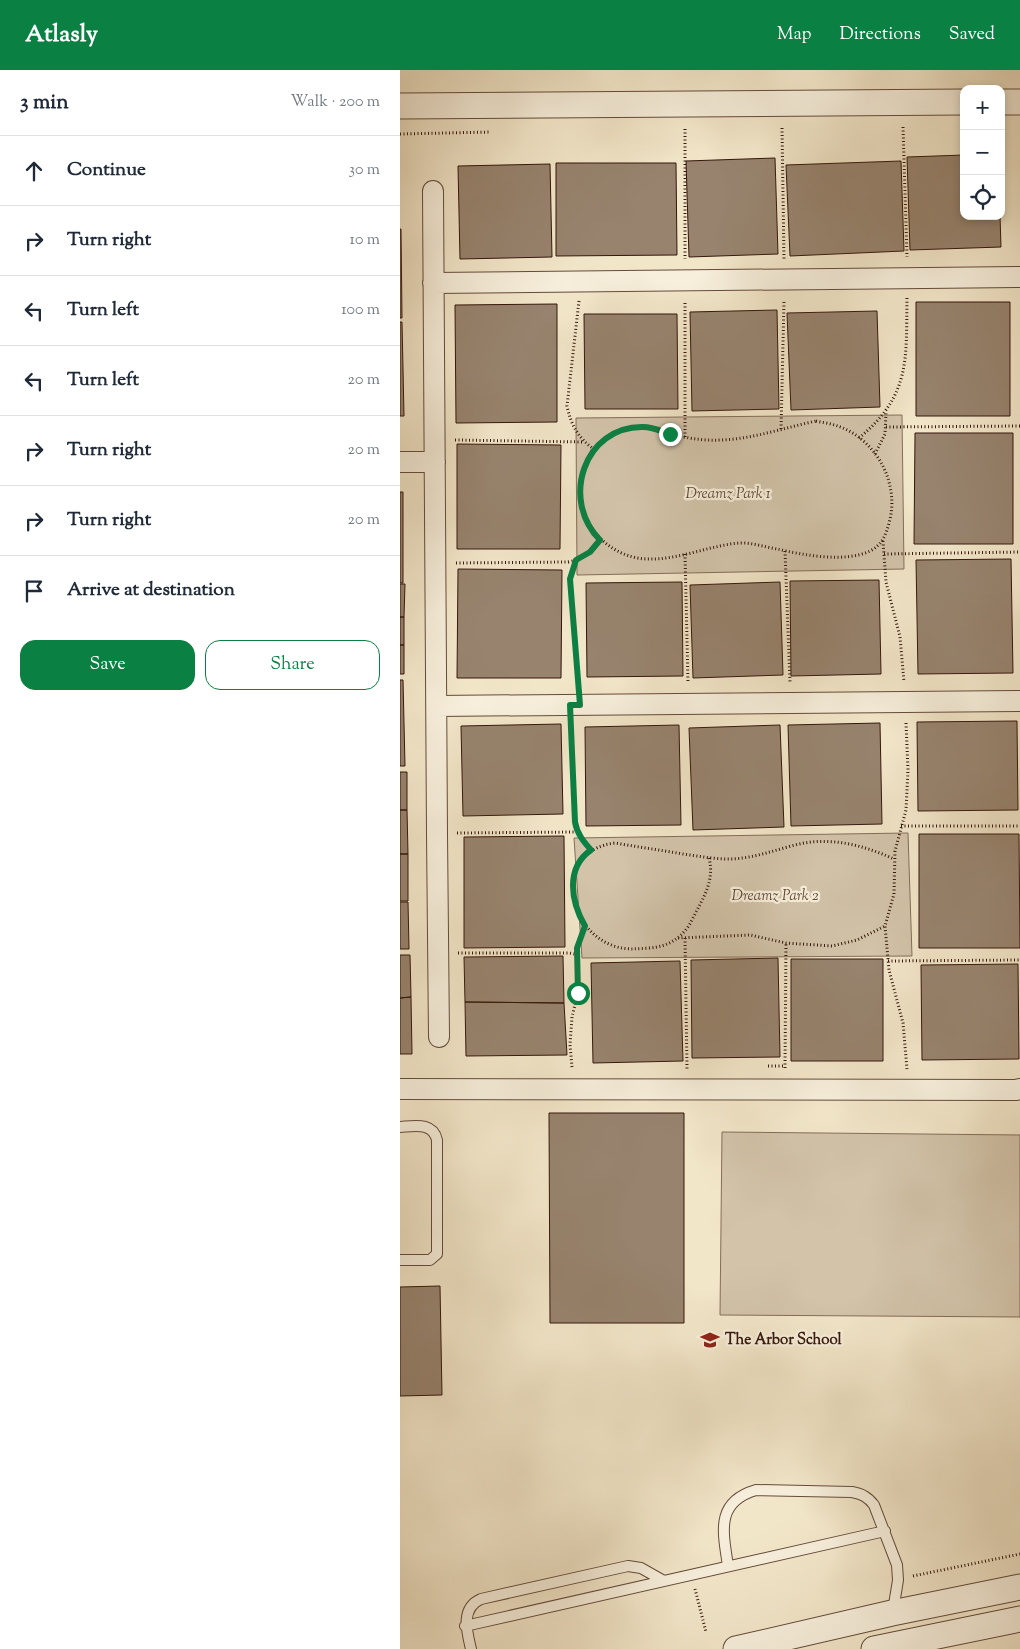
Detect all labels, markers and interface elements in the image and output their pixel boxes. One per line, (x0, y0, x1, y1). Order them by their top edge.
text: Atlasly (25, 18, 98, 52)
text: Map (777, 22, 812, 48)
text: Directions (840, 22, 921, 48)
text: Saved (949, 22, 995, 48)
map controls (960, 85, 1005, 220)
button: + (960, 85, 1005, 130)
text: 3 min (20, 88, 69, 118)
text: Walk · 200 m (291, 91, 380, 114)
button: − (960, 130, 1005, 175)
icon: ahead (20, 157, 48, 185)
text: Continue (67, 157, 146, 184)
text: 30 m (349, 159, 380, 182)
button: locate (960, 175, 1005, 220)
icon: right (20, 227, 48, 255)
text: Turn right (67, 227, 151, 254)
text: 10 m (350, 229, 380, 252)
icon: left (20, 297, 48, 325)
text: Turn left (67, 297, 139, 324)
text: 100 m (341, 299, 380, 322)
icon: left (20, 367, 48, 395)
text: Turn left (67, 367, 139, 394)
text: 20 m (347, 369, 380, 392)
route end (659, 423, 682, 446)
icon: right (20, 437, 48, 465)
text: Turn right (67, 437, 151, 464)
text: 20 m (347, 439, 380, 462)
park label: Dreamz Park 1 (686, 484, 771, 505)
icon: right (20, 507, 48, 535)
text: Turn right (67, 507, 151, 534)
text: 20 m (347, 509, 380, 532)
icon: arrive (20, 577, 48, 605)
text: Arrive at destination (67, 577, 235, 604)
button: Save (20, 640, 195, 690)
button: Share (205, 640, 380, 690)
park label: Dreamz Park 2 (731, 886, 819, 907)
route start (567, 982, 590, 1005)
school or university icon: The Arbor School (699, 1329, 721, 1351)
place label: The Arbor School (725, 1330, 843, 1351)

